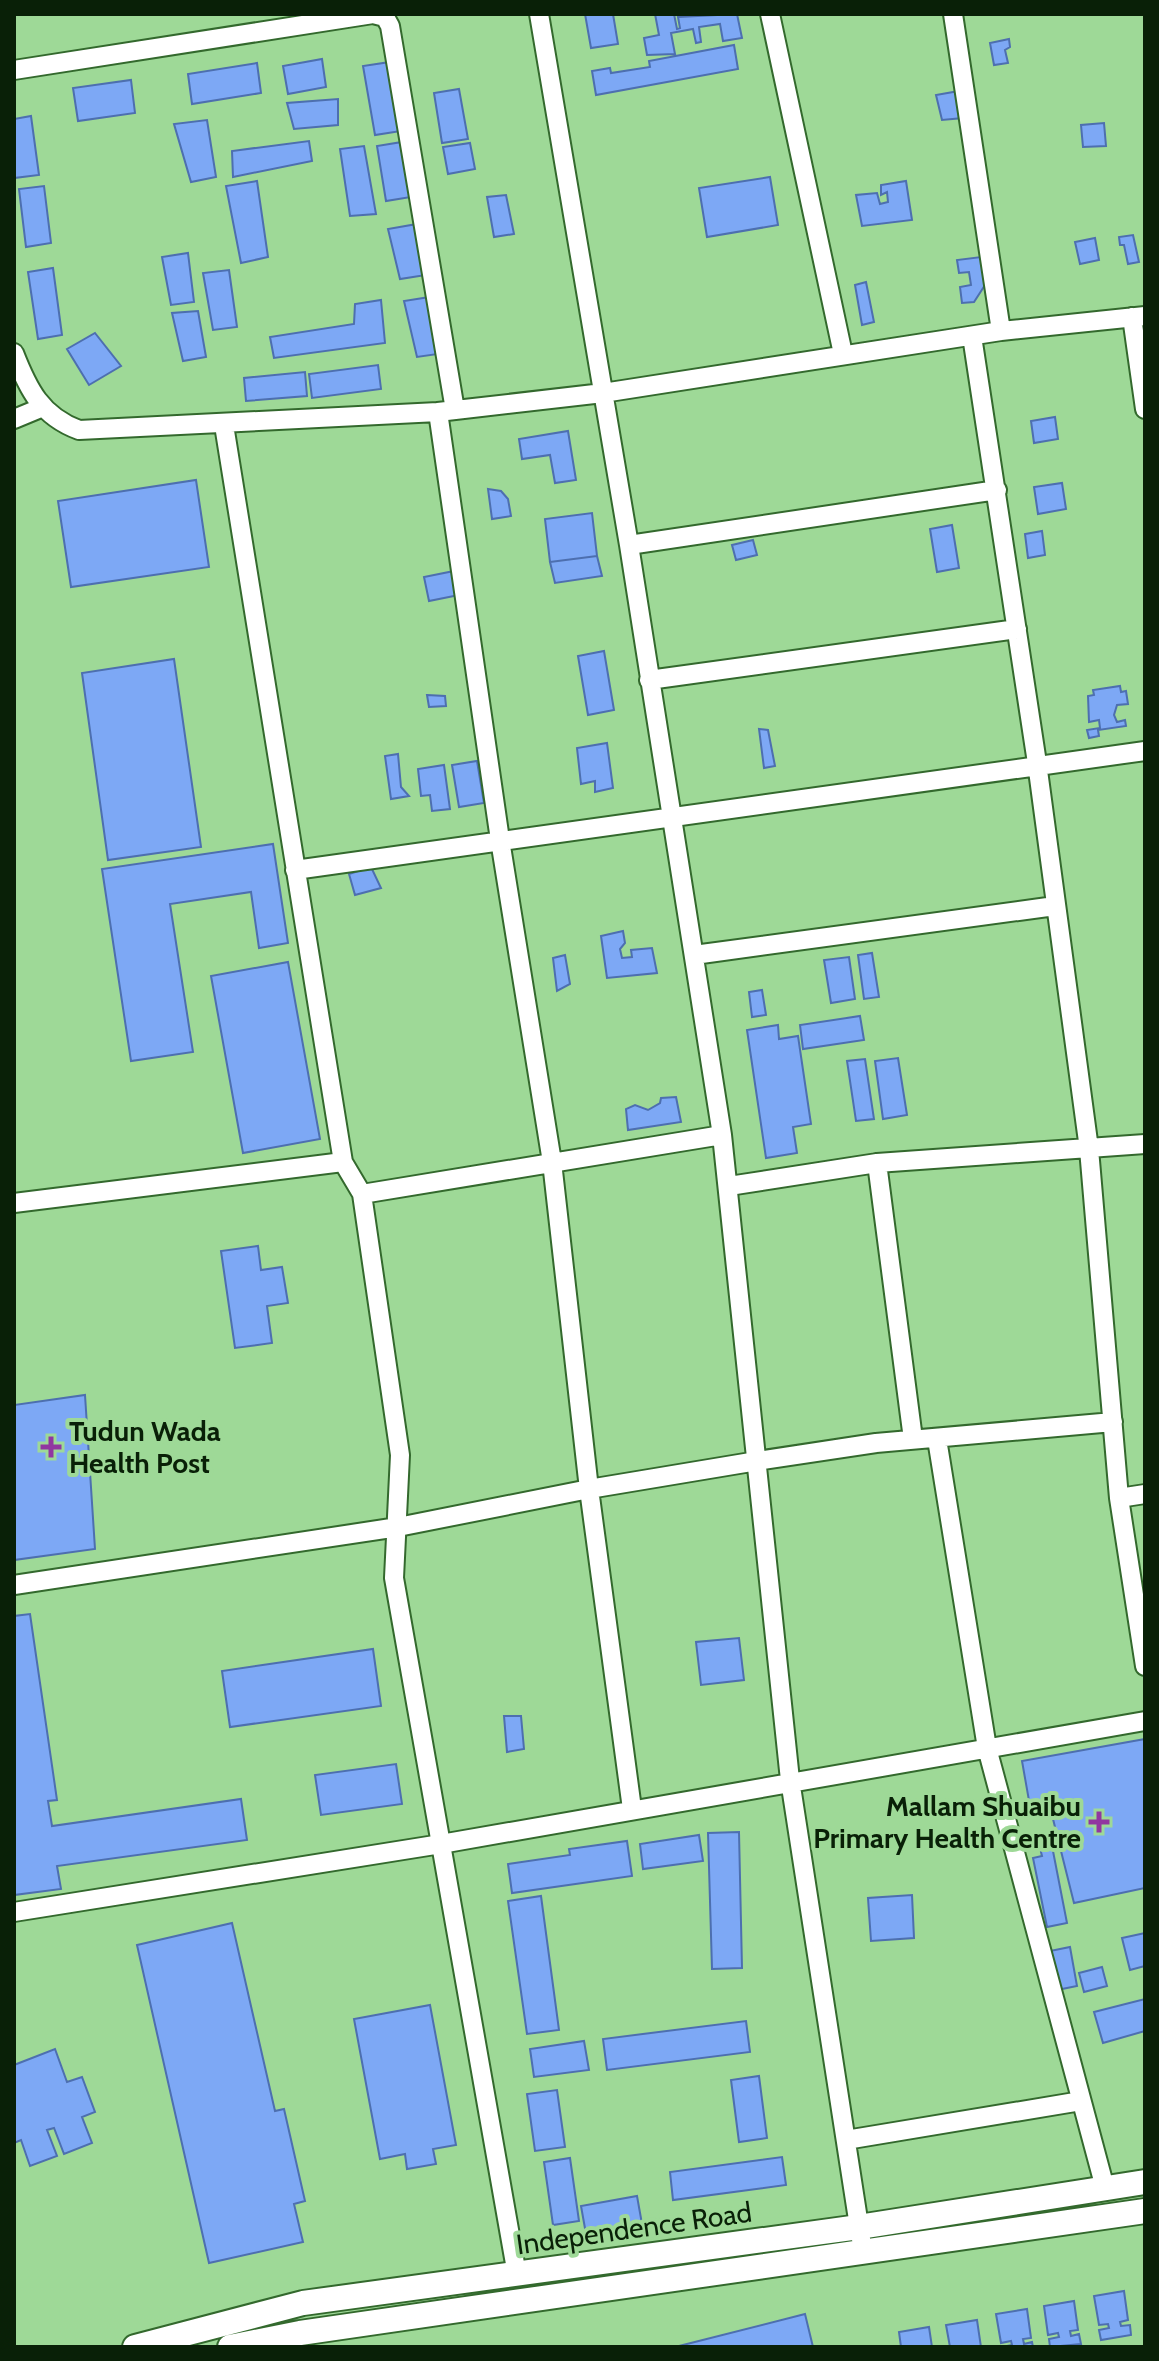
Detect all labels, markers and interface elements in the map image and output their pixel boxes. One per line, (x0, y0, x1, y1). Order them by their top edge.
place label: Tudun Wada Health Post (69, 1414, 221, 1480)
marker: Tudun Wada Health Post (40, 1436, 62, 1458)
place label: Mallam Shuaibu Primary Health Centre (813, 1789, 1081, 1855)
marker: Mallam Shuaibu Primary Health Centre (1088, 1811, 1110, 1833)
street label: Independence Road (514, 2195, 754, 2261)

